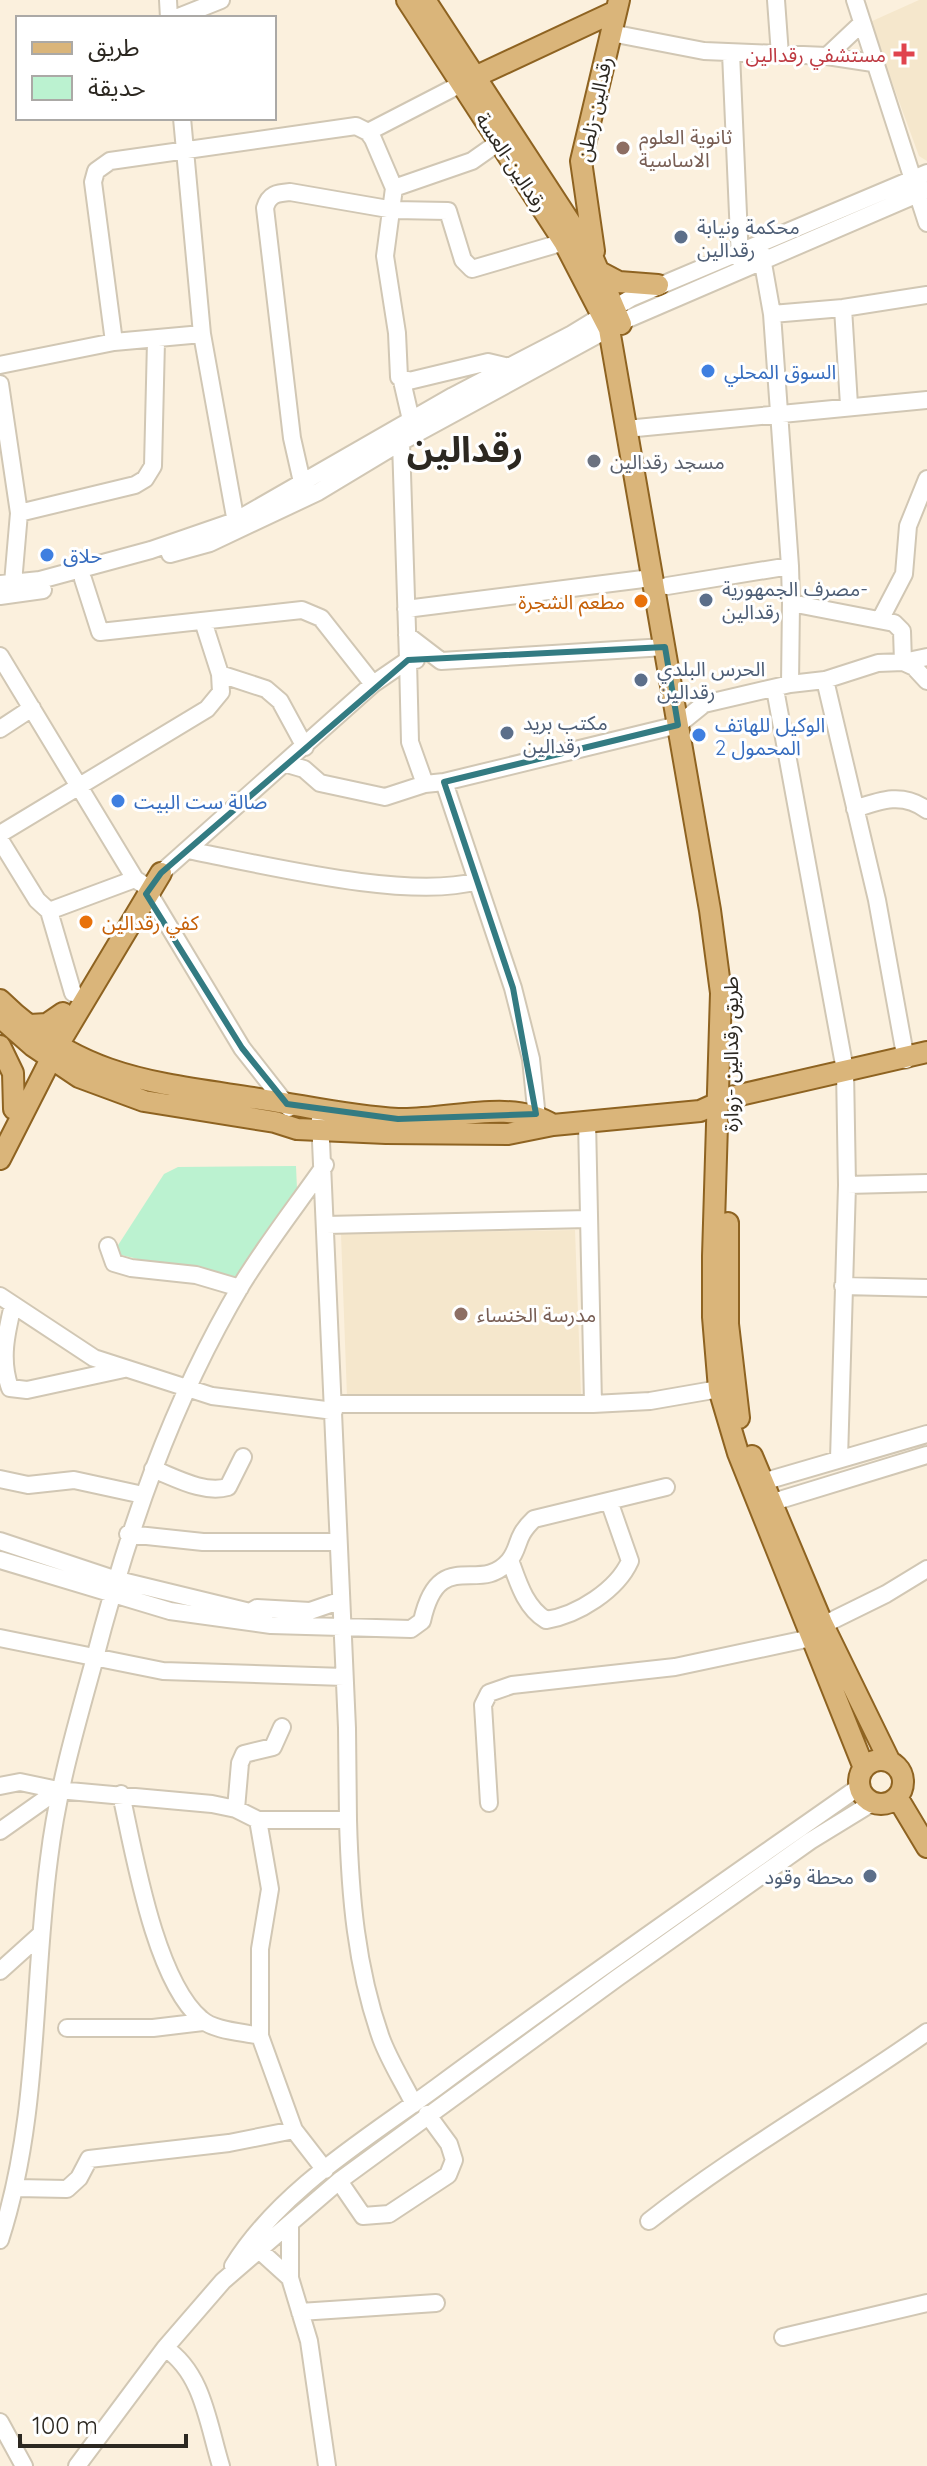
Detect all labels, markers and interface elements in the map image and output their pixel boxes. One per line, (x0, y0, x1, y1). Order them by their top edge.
legend (16, 16, 276, 120)
text: طريق (88, 32, 140, 63)
place label: مستشفي رقدالين (746, 42, 886, 70)
marker: مستشفي رقدالين (893, 43, 915, 65)
street label: رقدالين-زلطن (571, 54, 617, 164)
text: حديقة (88, 72, 146, 102)
street label: رقدالين-العسة (471, 108, 553, 216)
place label: ثانوية العلوم الاساسية (639, 124, 732, 172)
marker: ثانوية العلوم الاساسية (614, 139, 632, 157)
place label: محكمة ونيابة رقدالين (697, 214, 800, 262)
marker: محكمة ونيابة رقدالين (672, 228, 690, 246)
place label: السوق المحلي (724, 359, 836, 387)
marker: السوق المحلي (699, 362, 717, 380)
district label: رقدالين (407, 426, 523, 471)
place label: مسجد رقدالين (610, 449, 725, 474)
marker: مسجد رقدالين (585, 452, 603, 470)
place label: حلاق (63, 543, 102, 568)
marker: حلاق (38, 546, 56, 564)
place label: مصرف الجمهورية- رقدالين (722, 576, 868, 624)
place label: مطعم الشجرة (518, 589, 625, 617)
marker: مصرف الجمهورية- رقدالين (697, 591, 715, 609)
marker: مطعم الشجرة (632, 592, 650, 610)
place label: الحرس البلدي رقدالين (657, 656, 765, 704)
marker: الحرس البلدي رقدالين (632, 671, 650, 689)
place label: مكتب بريد رقدالين (523, 710, 608, 758)
place label: الوكيل للهاتف المحمول 2 (715, 712, 825, 760)
marker: مكتب بريد رقدالين (498, 724, 516, 742)
marker: الوكيل للهاتف المحمول 2 (690, 726, 708, 744)
place label: صالة ست البيت (134, 789, 267, 814)
marker: صالة ست البيت (109, 792, 127, 810)
place label: كفي رقدالين (102, 910, 199, 938)
marker: كفي رقدالين (77, 913, 95, 931)
street label: طريق رقدالين -زوارة (718, 976, 744, 1132)
place label: مدرسة الخنساء (477, 1302, 596, 1327)
marker: مدرسة الخنساء (452, 1305, 470, 1323)
place label: محطة وقود (765, 1864, 854, 1889)
marker: محطة وقود (861, 1867, 879, 1885)
scale bar (20, 2398, 186, 2448)
text: 100 m (32, 2410, 98, 2440)

